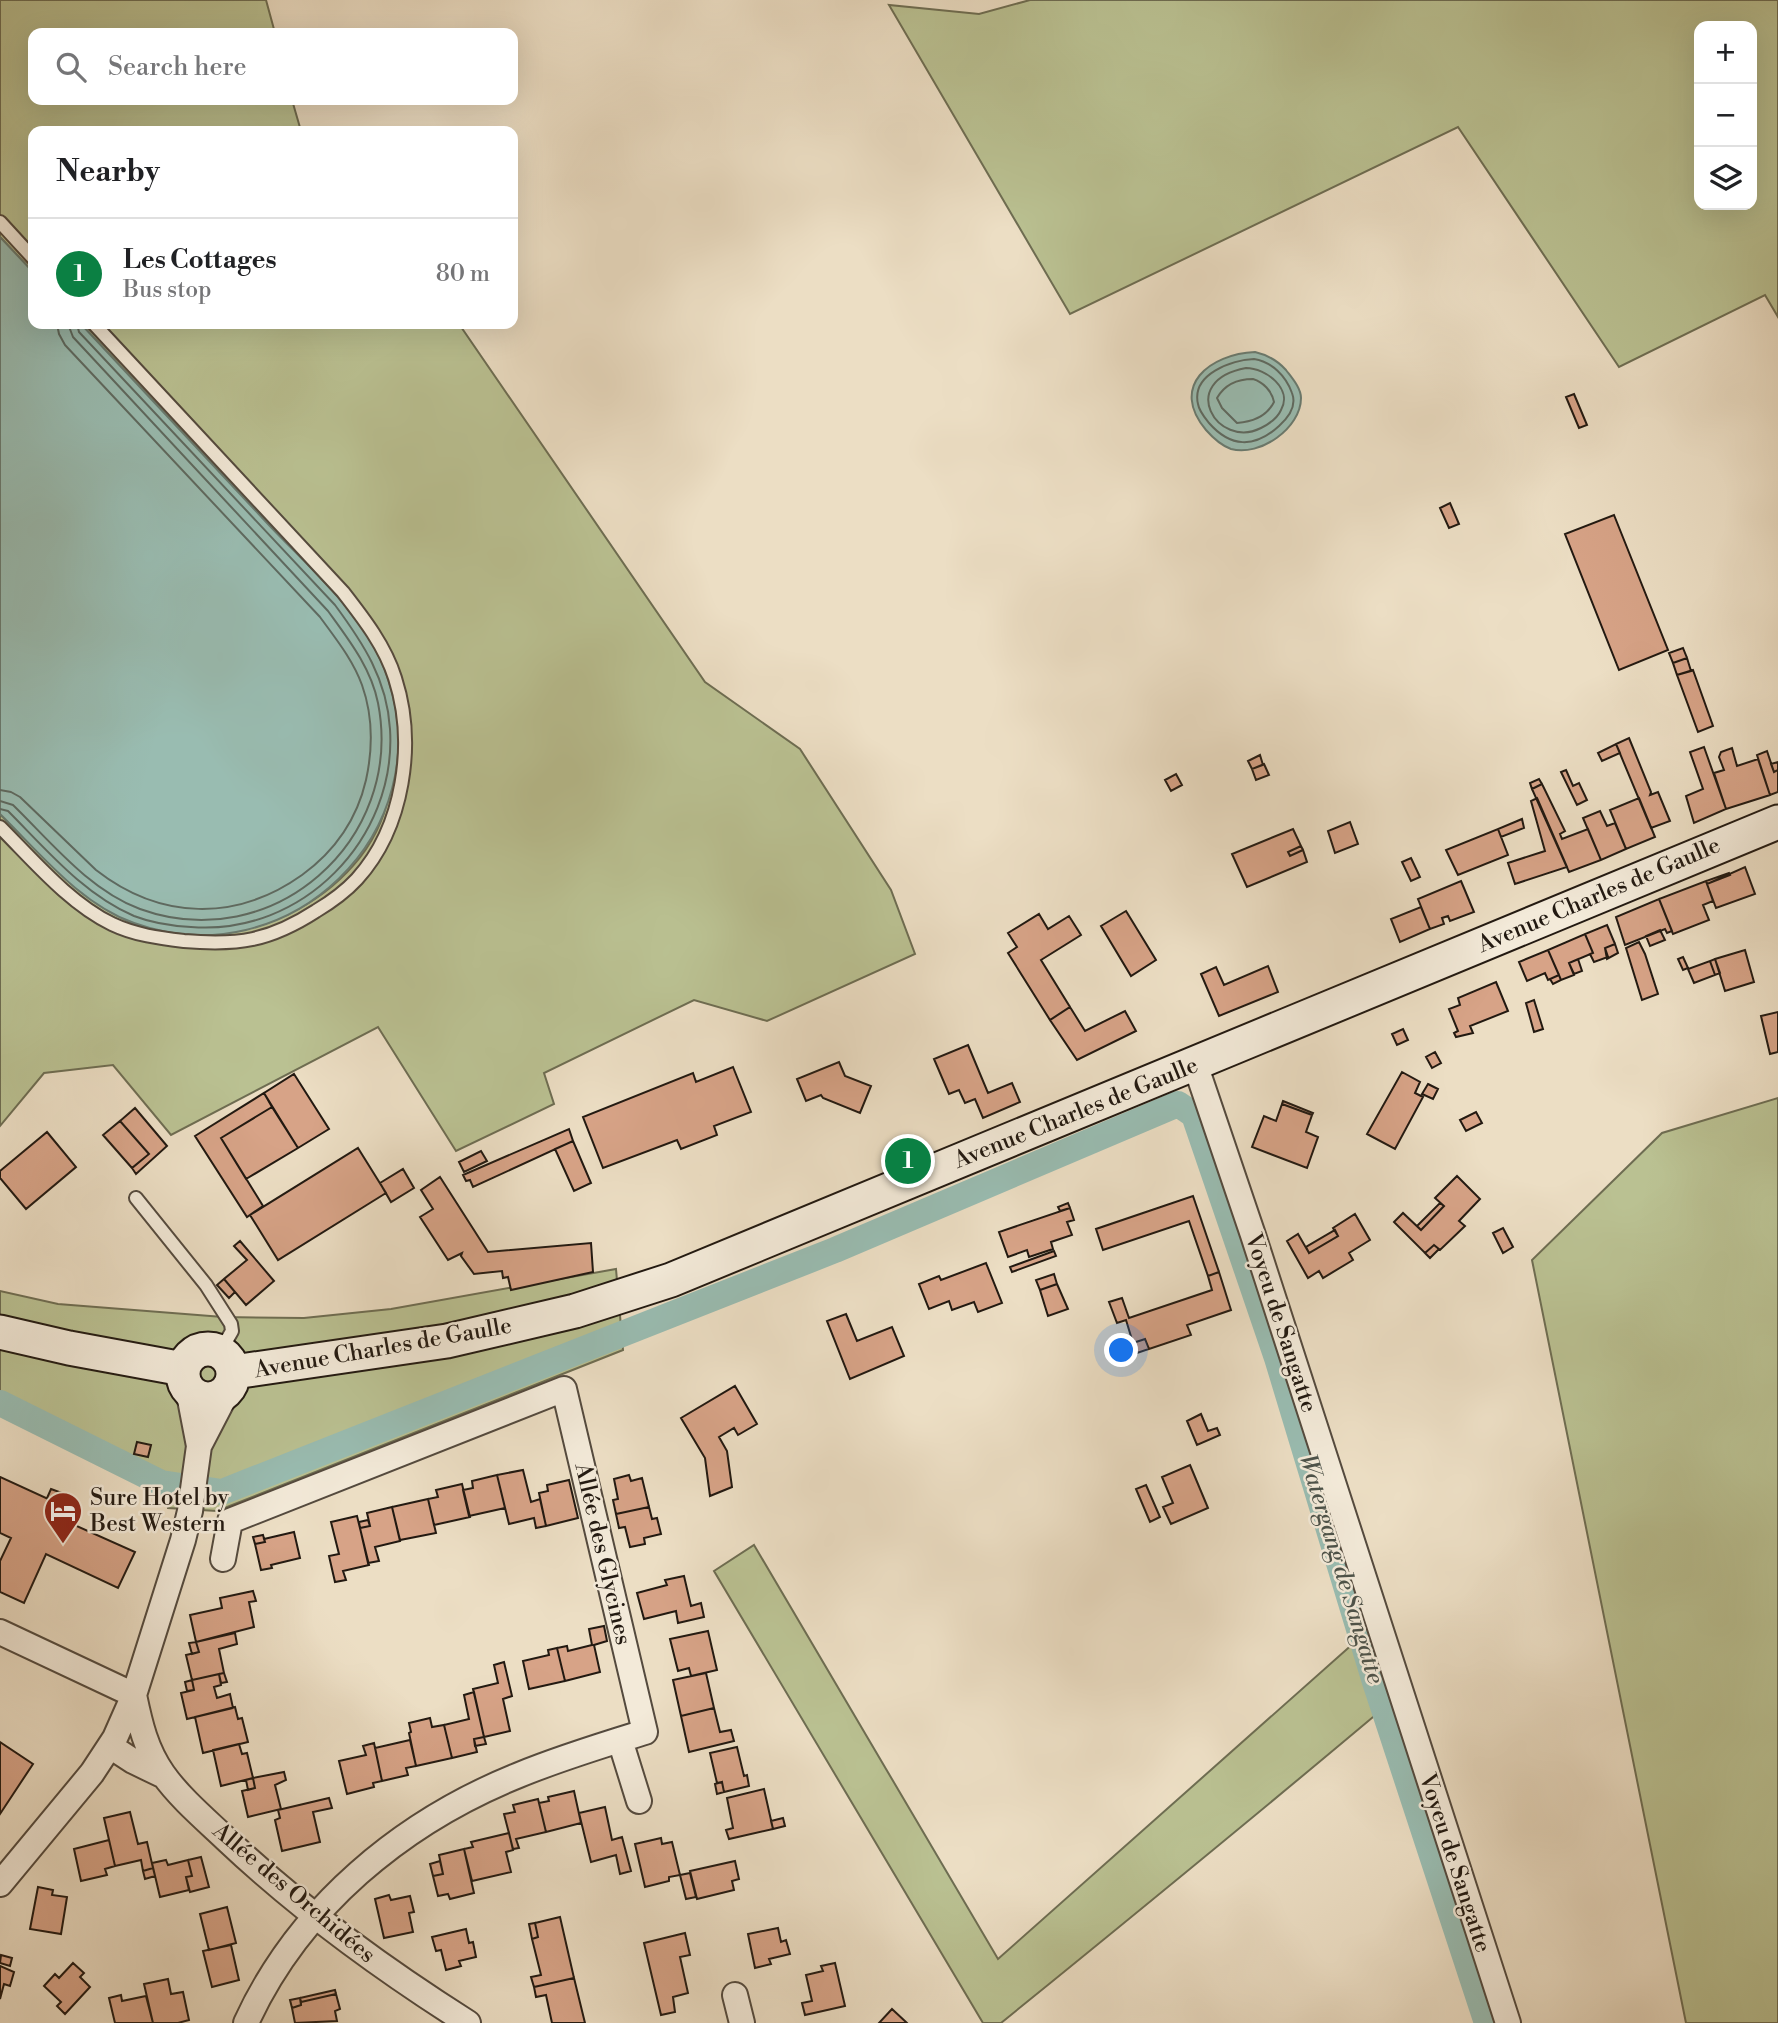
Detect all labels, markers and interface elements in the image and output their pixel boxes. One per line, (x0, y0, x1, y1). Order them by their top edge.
map controls (1694, 21, 1757, 210)
button: + (1694, 21, 1757, 84)
search box (28, 28, 518, 105)
icon: search (52, 48, 90, 86)
text: Search here (108, 51, 247, 83)
button: − (1694, 84, 1757, 147)
button: layers (1694, 147, 1757, 210)
text: Nearby (56, 153, 160, 191)
text: Les Cottages (123, 244, 277, 276)
text: 1 (73, 260, 85, 288)
text: 80 m (436, 260, 490, 288)
text: Bus stop (123, 276, 211, 304)
street label: Avenue Charles de Gaulle (1473, 831, 1725, 959)
street label: Avenue Charles de Gaulle (949, 1051, 1202, 1175)
pin: 1 (885, 1135, 931, 1187)
street label: Voyeu de Sangatte (1239, 1229, 1323, 1416)
street label: Avenue Charles de Gaulle (251, 1312, 514, 1385)
your location (1104, 1333, 1138, 1367)
water label: Watergang de Sangatte (1292, 1451, 1390, 1687)
street label: Allée des Glycines (568, 1459, 638, 1648)
place label: Sure Hotel by Best Western (89, 1484, 230, 1538)
hotel icon: Sure Hotel by Best Western (42, 1490, 84, 1545)
street label: Voyeu de Sangatte (1413, 1769, 1497, 1956)
street label: Allée des Orchidées (206, 1816, 381, 1969)

